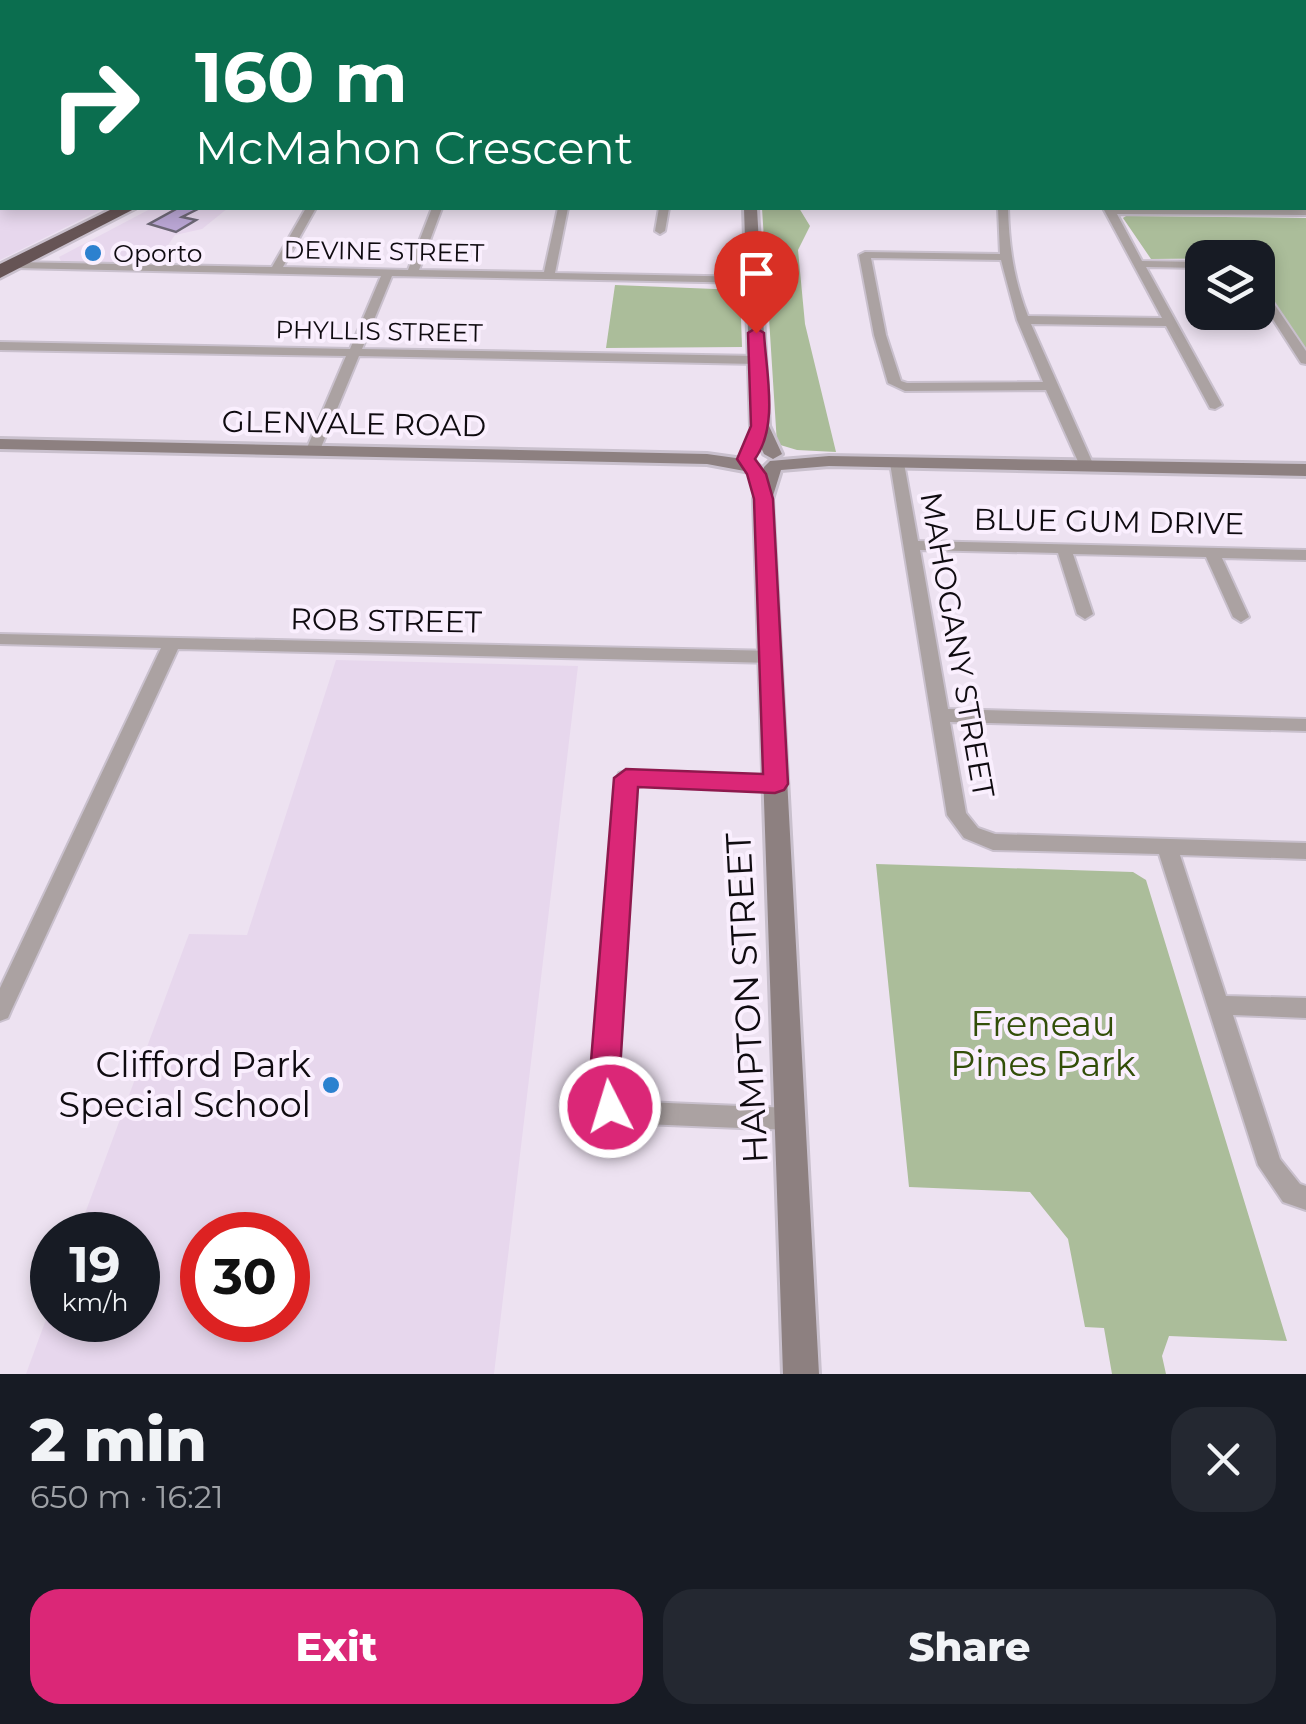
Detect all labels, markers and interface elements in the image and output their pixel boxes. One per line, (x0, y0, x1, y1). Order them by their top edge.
text: 160 m (195, 34, 408, 120)
icon: right (30, 40, 160, 170)
text: McMahon Crescent (195, 120, 633, 175)
pin (714, 231, 799, 334)
street label: DEVINE STREET (283, 234, 485, 268)
place label: Oporto (113, 238, 202, 268)
map controls (1185, 240, 1275, 330)
button: layers (1185, 240, 1275, 330)
marker: Oporto (82, 242, 104, 264)
icon: arrive (729, 246, 784, 301)
street label: PHYLLIS STREET (275, 314, 484, 348)
street label: GLENVALE ROAD (221, 403, 487, 444)
street label: MAHOGANY STREET (912, 489, 1003, 801)
street label: BLUE GUM DRIVE (973, 501, 1245, 542)
street label: ROB STREET (290, 600, 483, 641)
street label: HAMPTON STREET (716, 832, 777, 1164)
park label: Freneau Pines Park (950, 1002, 1136, 1085)
place label: Clifford Park Special School (59, 1043, 311, 1126)
position arrow (558, 1055, 662, 1159)
marker: Clifford Park Special School (320, 1074, 342, 1096)
speed limit sign: 30 (180, 1212, 310, 1342)
text: 19 (69, 1234, 121, 1295)
text: km/h (62, 1287, 128, 1317)
text: 2 min (30, 1403, 207, 1476)
button: close (1171, 1407, 1276, 1512)
text: 650 m · 16:21 (30, 1477, 224, 1516)
button: Exit (30, 1589, 643, 1704)
button: Share (663, 1589, 1276, 1704)

